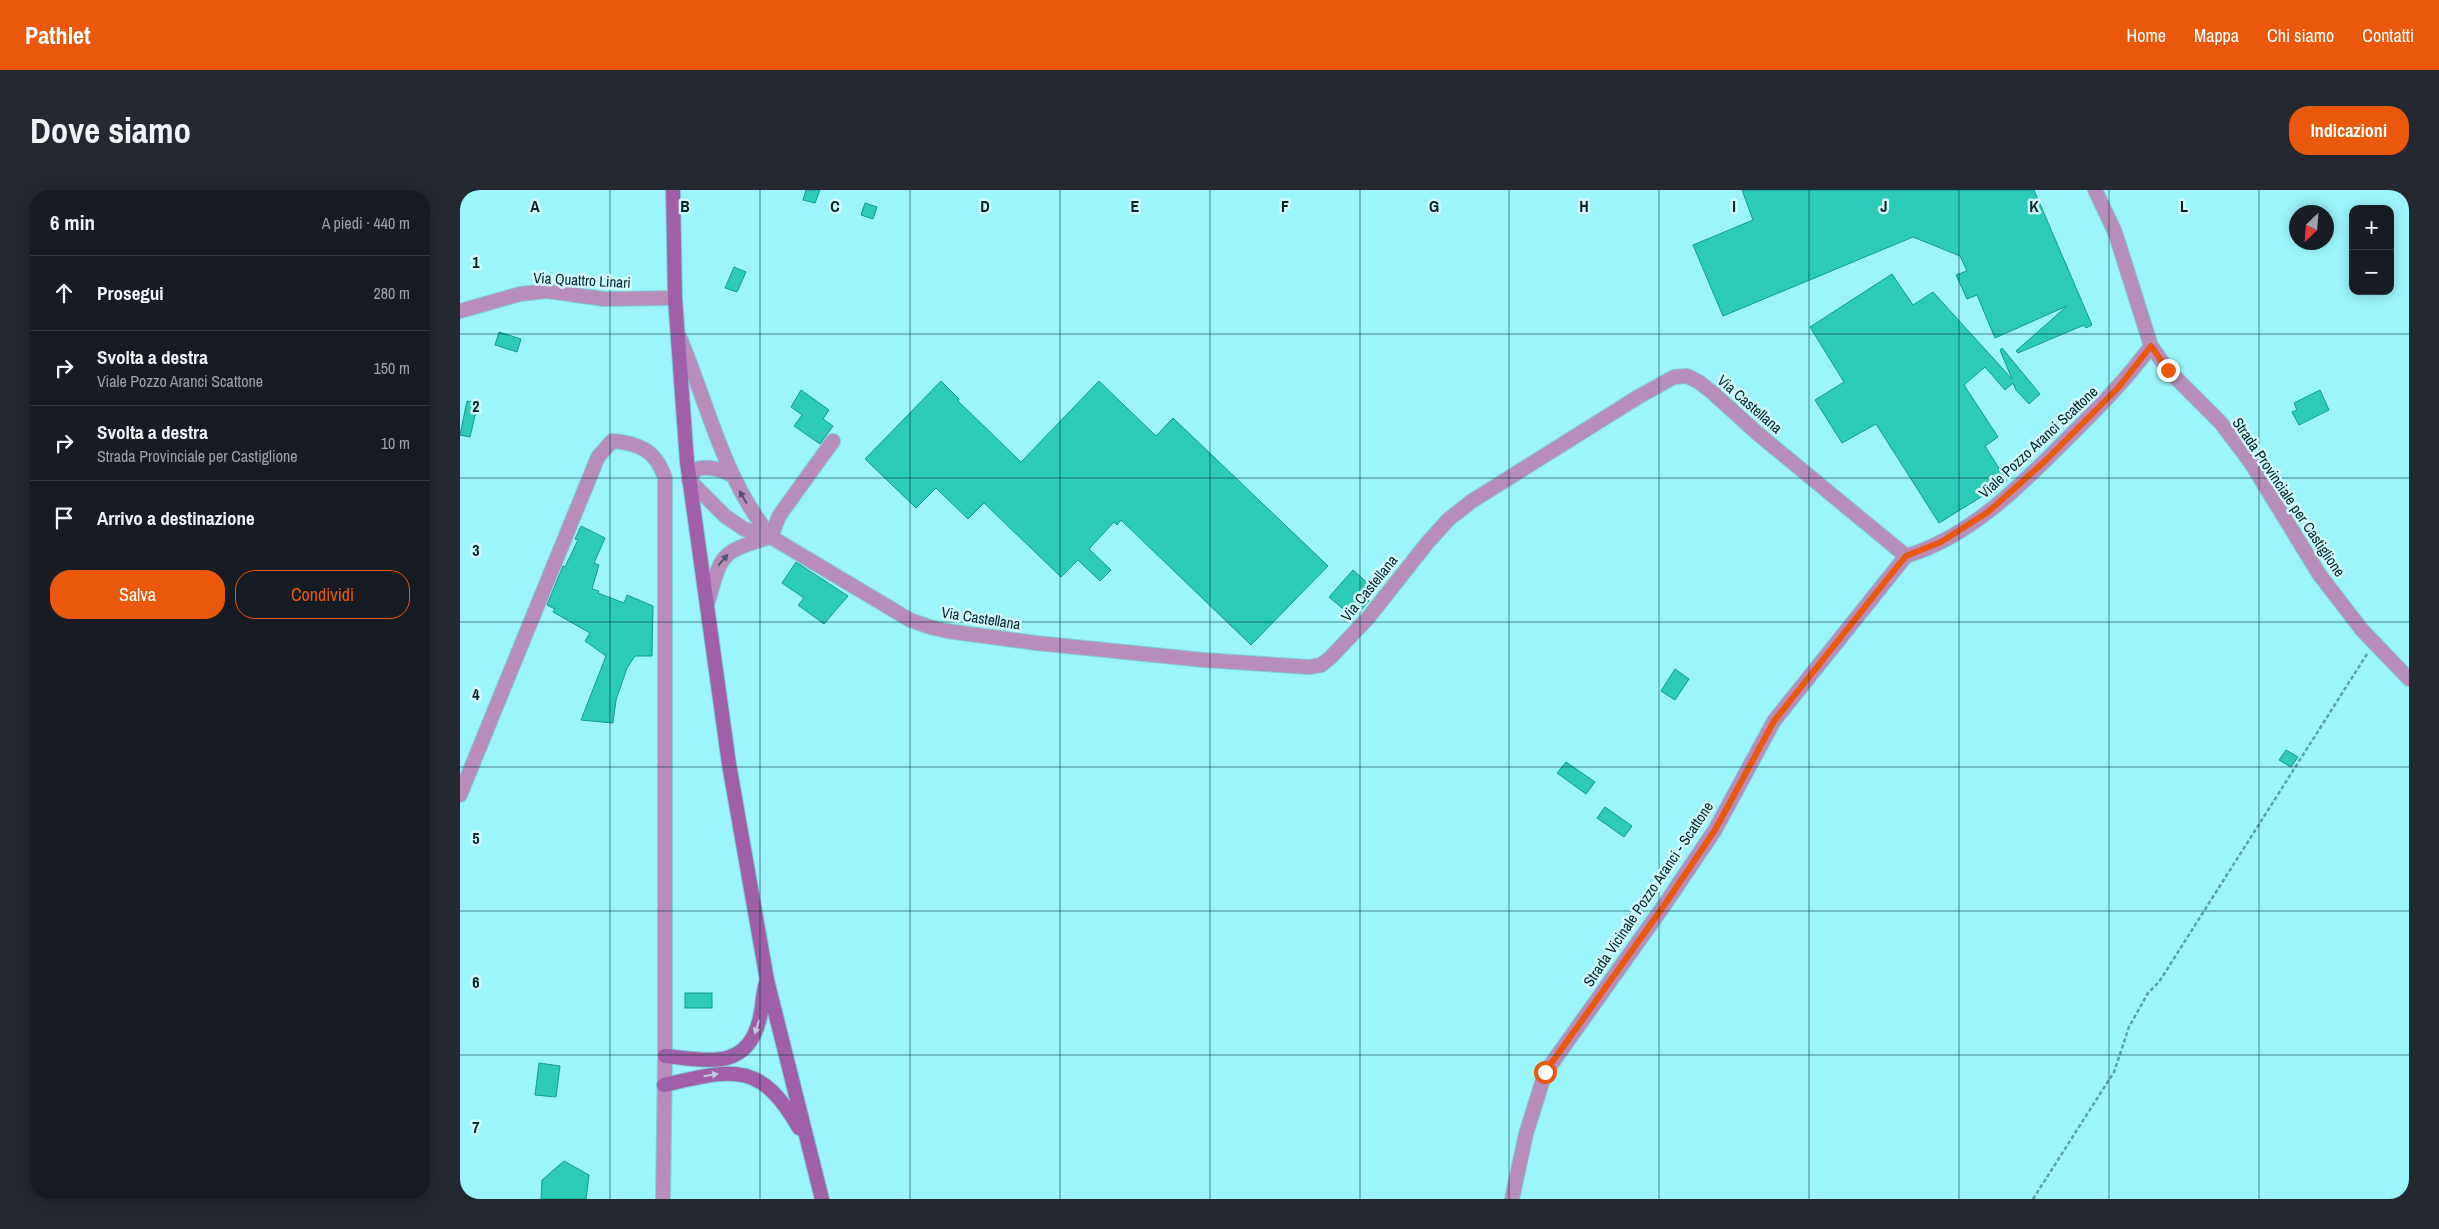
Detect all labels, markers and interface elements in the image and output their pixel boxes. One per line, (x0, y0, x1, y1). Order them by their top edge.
text: Pathlet (25, 19, 91, 51)
text: Home (2127, 23, 2166, 48)
text: Mappa (2194, 23, 2239, 48)
text: Chi siamo (2267, 23, 2334, 48)
text: Contatti (2362, 23, 2414, 48)
button: Indicazioni (2289, 106, 2409, 155)
text: Dove siamo (30, 107, 191, 154)
text: A (530, 195, 540, 217)
text: B (680, 195, 690, 217)
text: C (830, 195, 840, 217)
text: D (980, 195, 990, 217)
text: E (1131, 195, 1140, 217)
text: F (1281, 195, 1289, 217)
text: G (1429, 195, 1439, 217)
text: H (1579, 195, 1589, 217)
text: I (1732, 195, 1736, 217)
text: J (1880, 195, 1888, 217)
text: K (2029, 195, 2039, 217)
text: L (2180, 195, 2188, 217)
north arrow (2289, 205, 2334, 250)
map controls (2349, 205, 2394, 295)
button: + (2349, 205, 2394, 250)
text: 6 min (50, 208, 95, 237)
text: A piedi · 440 m (322, 212, 410, 234)
button: − (2349, 250, 2394, 295)
text: 1 (472, 251, 480, 273)
street label: Via Quattro Linari (533, 267, 631, 293)
icon: ahead (50, 279, 78, 307)
text: Prosegui (97, 280, 164, 306)
text: 280 m (374, 282, 410, 304)
text: Svolta a destra (97, 344, 208, 370)
icon: right (50, 354, 78, 382)
text: 150 m (374, 357, 410, 379)
route end (2157, 359, 2180, 382)
text: Viale Pozzo Aranci Scattone (97, 370, 263, 392)
street label: Via Castellana (1713, 370, 1787, 438)
street label: Viale Pozzo Aranci Scattone (1974, 381, 2102, 503)
text: 2 (472, 395, 480, 417)
street label: Strada Provinciale per Castiglione (2228, 413, 2350, 581)
text: Svolta a destra (97, 419, 208, 445)
icon: right (50, 429, 78, 457)
text: 10 m (381, 432, 410, 454)
text: Strada Provinciale per Castiglione (97, 445, 298, 467)
one-way arrow (739, 489, 747, 504)
icon: arrive (50, 504, 78, 532)
text: Arrivo a destinazione (97, 505, 255, 531)
text: 3 (472, 539, 480, 561)
street label: Via Castellana (1336, 550, 1402, 626)
one-way arrow (718, 553, 729, 566)
button: Salva (50, 570, 225, 619)
button: Condividi (235, 570, 410, 619)
street label: Via Castellana (940, 601, 1022, 635)
text: 4 (472, 683, 480, 705)
street label: Strada Vicinale Pozzo Aranci - Scattone (1578, 797, 1718, 991)
text: 5 (472, 827, 480, 849)
text: 6 (472, 971, 480, 993)
one-way arrow (753, 1020, 761, 1035)
route start (1534, 1061, 1557, 1084)
one-way arrow (704, 1071, 720, 1079)
text: 7 (472, 1116, 480, 1138)

